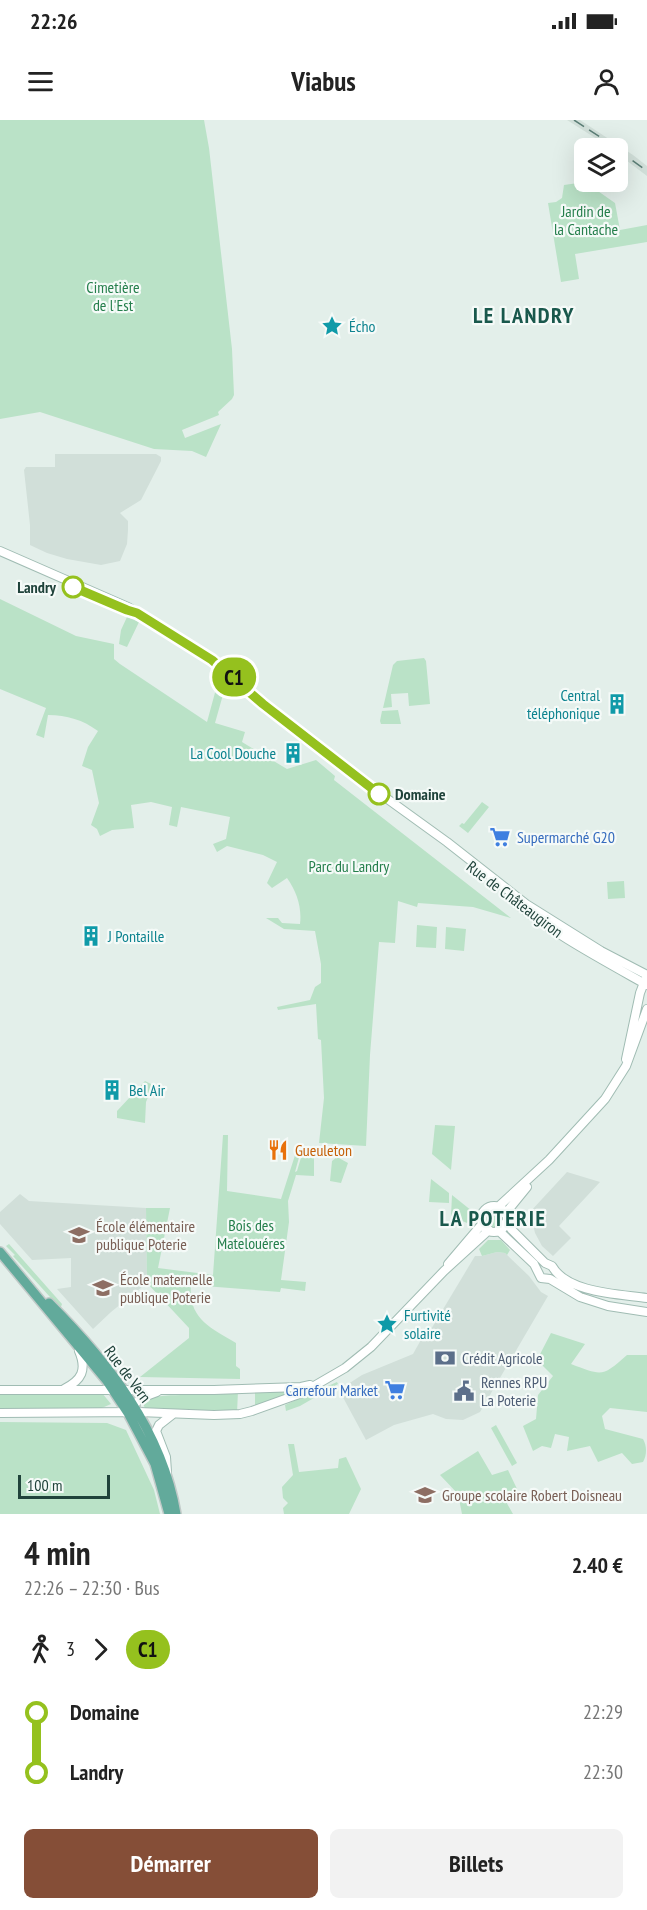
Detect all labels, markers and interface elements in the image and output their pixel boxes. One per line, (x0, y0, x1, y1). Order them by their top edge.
text: 22:26 (30, 7, 78, 35)
text: Viabus (291, 64, 356, 98)
icon: menu (24, 65, 57, 98)
icon: person (590, 65, 623, 98)
map controls (574, 138, 628, 192)
button: layers (574, 138, 628, 192)
park label: Jardin de la Cantache (554, 201, 618, 239)
park label: Cimetière de l'Est (86, 277, 140, 315)
district label: LE LANDRY (473, 301, 575, 329)
place icon: Écho (320, 314, 344, 338)
place label: Écho (349, 316, 376, 336)
marker: Landry (62, 576, 84, 598)
place label: Landry (17, 577, 57, 597)
line badge: C1 (207, 658, 261, 696)
text: C1 (224, 664, 244, 691)
place label: Central téléphonique (527, 685, 600, 723)
building icon: Central téléphonique (605, 692, 629, 716)
building icon: La Cool Douche (281, 741, 305, 765)
place label: La Cool Douche (190, 743, 276, 763)
marker: Domaine (368, 783, 390, 805)
place label: Domaine (395, 784, 446, 804)
supermarket icon: Supermarché G20 (488, 825, 512, 849)
place label: Supermarché G20 (517, 827, 615, 847)
park label: Parc du Landry (309, 856, 389, 876)
street label: Rue de Châteaugiron (463, 856, 567, 942)
building icon: J Pontaille (79, 924, 103, 948)
place label: J Pontaille (107, 926, 164, 946)
building icon: Bel Air (100, 1078, 124, 1102)
place label: Bel Air (129, 1080, 166, 1100)
restaurant icon: Gueuleton (266, 1138, 290, 1162)
place label: Gueuleton (295, 1140, 352, 1160)
district label: LA POTERIE (440, 1204, 546, 1232)
park label: Bois des Matelouéres (217, 1215, 285, 1253)
place label: École élémentaire publique Poterie (96, 1216, 195, 1254)
school or university icon: École élémentaire publique Poterie (67, 1223, 91, 1247)
place label: École maternelle publique Poterie (120, 1269, 213, 1307)
school or university icon: École maternelle publique Poterie (91, 1276, 115, 1300)
place label: Furtivité solaire (404, 1305, 451, 1343)
place icon: Furtivité solaire (375, 1312, 399, 1336)
street label: Rue de Vern (100, 1342, 156, 1406)
bank icon: Crédit Agricole (433, 1346, 457, 1370)
place label: Crédit Agricole (462, 1348, 543, 1368)
place label: Rennes RPU La Poterie (481, 1372, 547, 1410)
supermarket icon: Carrefour Market (383, 1378, 407, 1402)
public building icon: Rennes RPU La Poterie (452, 1379, 476, 1403)
place label: Carrefour Market (285, 1380, 379, 1400)
scale bar (18, 1472, 110, 1500)
text: 100 m (27, 1475, 62, 1495)
school or university icon: Groupe scolaire Robert Doisneau (413, 1483, 437, 1507)
place label: Groupe scolaire Robert Doisneau (442, 1485, 622, 1505)
text: 4 min (24, 1531, 91, 1574)
text: 2.40 € (572, 1551, 623, 1579)
text: 22:26 – 22:30 · Bus (24, 1575, 159, 1601)
icon: walk (24, 1633, 57, 1666)
icon: forward (84, 1633, 117, 1666)
text: 3 (66, 1636, 75, 1662)
text: C1 (138, 1636, 158, 1663)
text: Domaine (70, 1698, 139, 1726)
text: 22:29 (583, 1699, 623, 1725)
text: Landry (70, 1758, 123, 1786)
text: 22:30 (583, 1759, 623, 1785)
button: Démarrer (24, 1829, 318, 1898)
button: Billets (330, 1829, 623, 1898)

